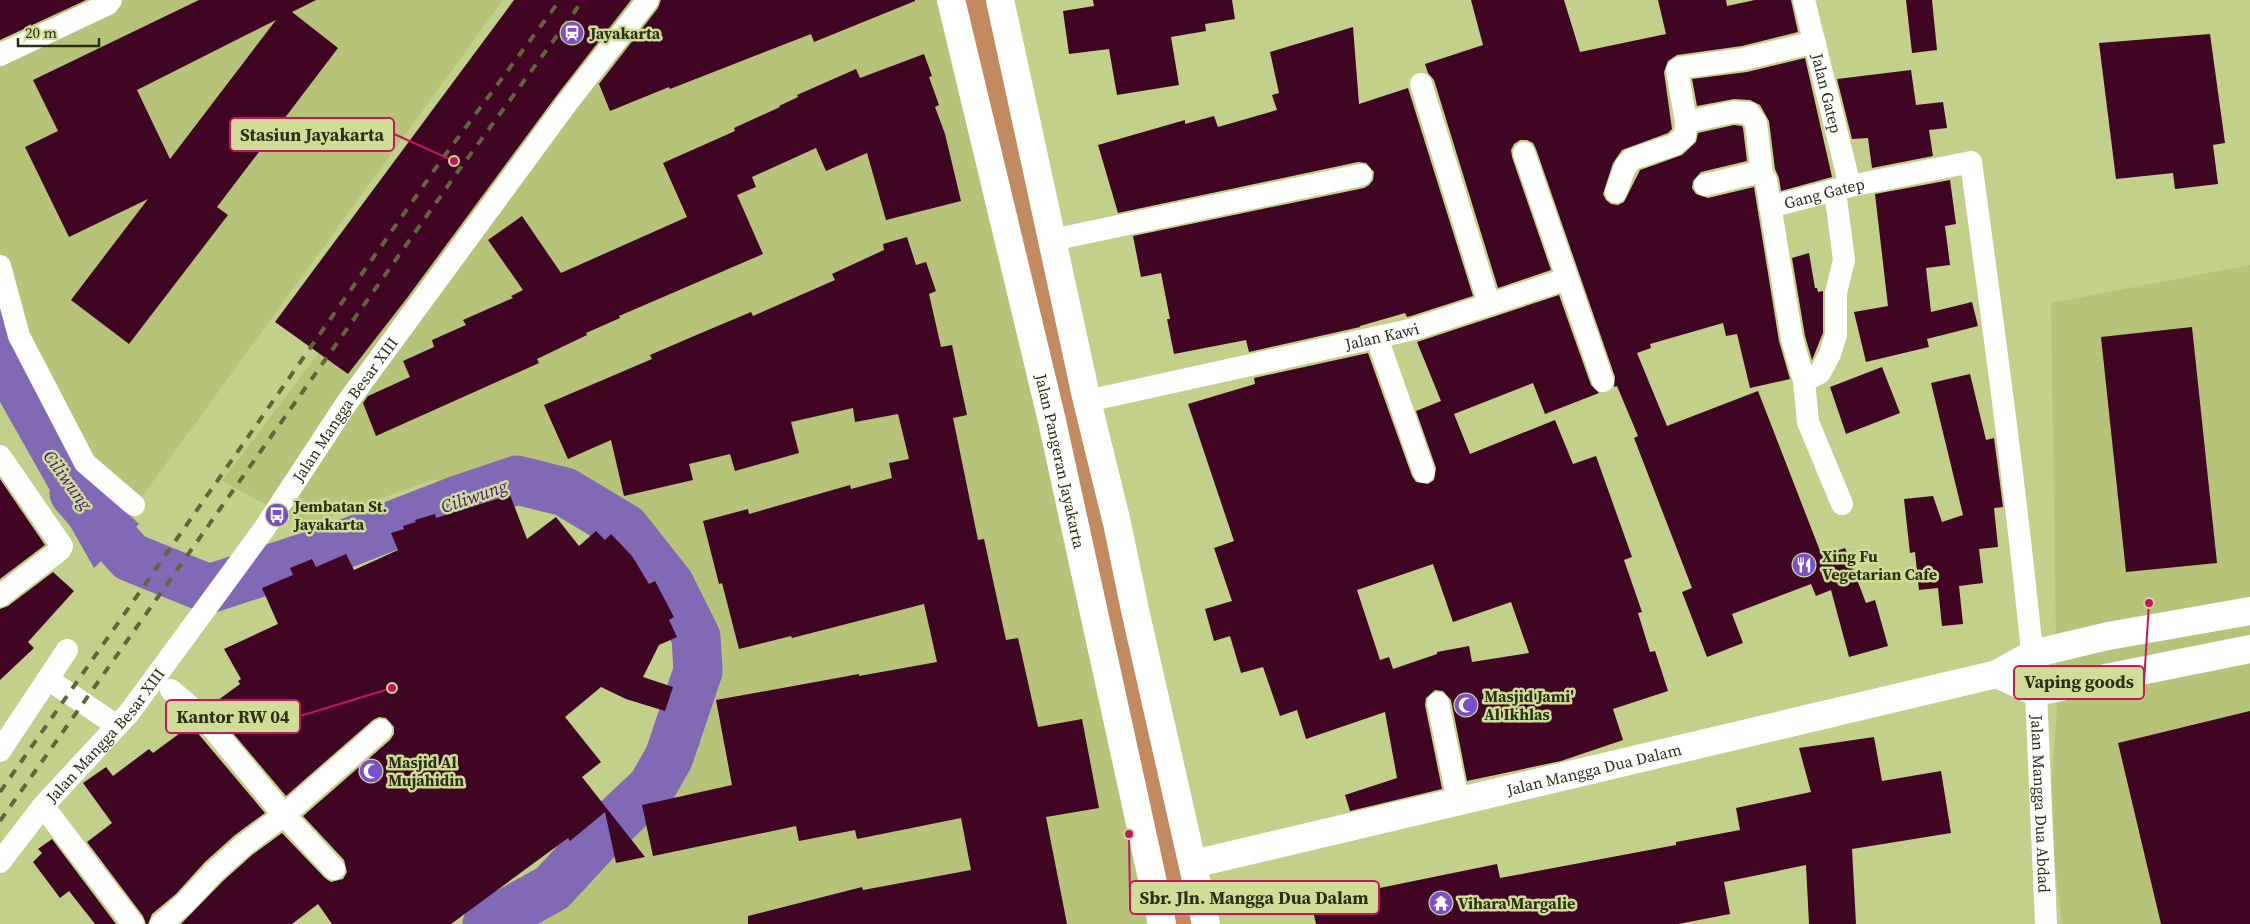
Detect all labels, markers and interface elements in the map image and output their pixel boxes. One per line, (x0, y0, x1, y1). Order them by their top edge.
scale bar (18, 15, 99, 47)
station icon: Jayakarta (559, 20, 585, 46)
text: 20 m (25, 22, 57, 43)
place label: Jayakarta (589, 22, 661, 44)
street label: Jalan Gatep (1806, 50, 1848, 135)
callout: Stasiun Jayakarta (230, 118, 394, 151)
text: Stasiun Jayakarta (240, 122, 385, 147)
street label: Gang Gatep (1782, 172, 1866, 214)
street label: Jalan Kawi (1342, 317, 1422, 355)
street label: Jalan Mangga Besar XIII (286, 332, 403, 487)
street label: Jalan Pangeran Jayakarta (1030, 371, 1091, 551)
water label: Ciliwung (38, 445, 99, 516)
water label: Ciliwung (437, 473, 512, 519)
place label: Jembatan St. Jayakarta (293, 495, 387, 535)
bus stop icon: Jembatan St. Jayakarta (264, 502, 290, 528)
place label: Xing Fu Vegetarian Cafe (1822, 545, 1937, 585)
restaurant icon: Xing Fu Vegetarian Cafe (1791, 552, 1817, 578)
street label: Jalan Mangga Besar XIII (40, 663, 170, 808)
callout: Vaping goods (2014, 666, 2144, 699)
text: Vaping goods (2024, 669, 2134, 694)
place label: Masjid Jami' Al Ikhlas (1484, 685, 1574, 725)
mosque icon: Masjid Jami' Al Ikhlas (1453, 692, 1479, 718)
callout: Kantor RW 04 (166, 700, 300, 733)
text: Kantor RW 04 (176, 704, 290, 729)
street label: Jalan Mangga Dua Abdad (2026, 713, 2056, 893)
street label: Jalan Mangga Dua Dalam (1503, 738, 1684, 801)
place label: Masjid Al Mujahidin (388, 751, 464, 791)
mosque icon: Masjid Al Mujahidin (358, 758, 384, 784)
callout: Sbr. Jln. Mangga Dua Dalam (1130, 881, 1379, 914)
text: Sbr. Jln. Mangga Dua Dalam (1139, 885, 1369, 910)
temple icon: Vihara Margalie (1428, 890, 1454, 916)
place label: Vihara Margalie (1458, 892, 1575, 914)

